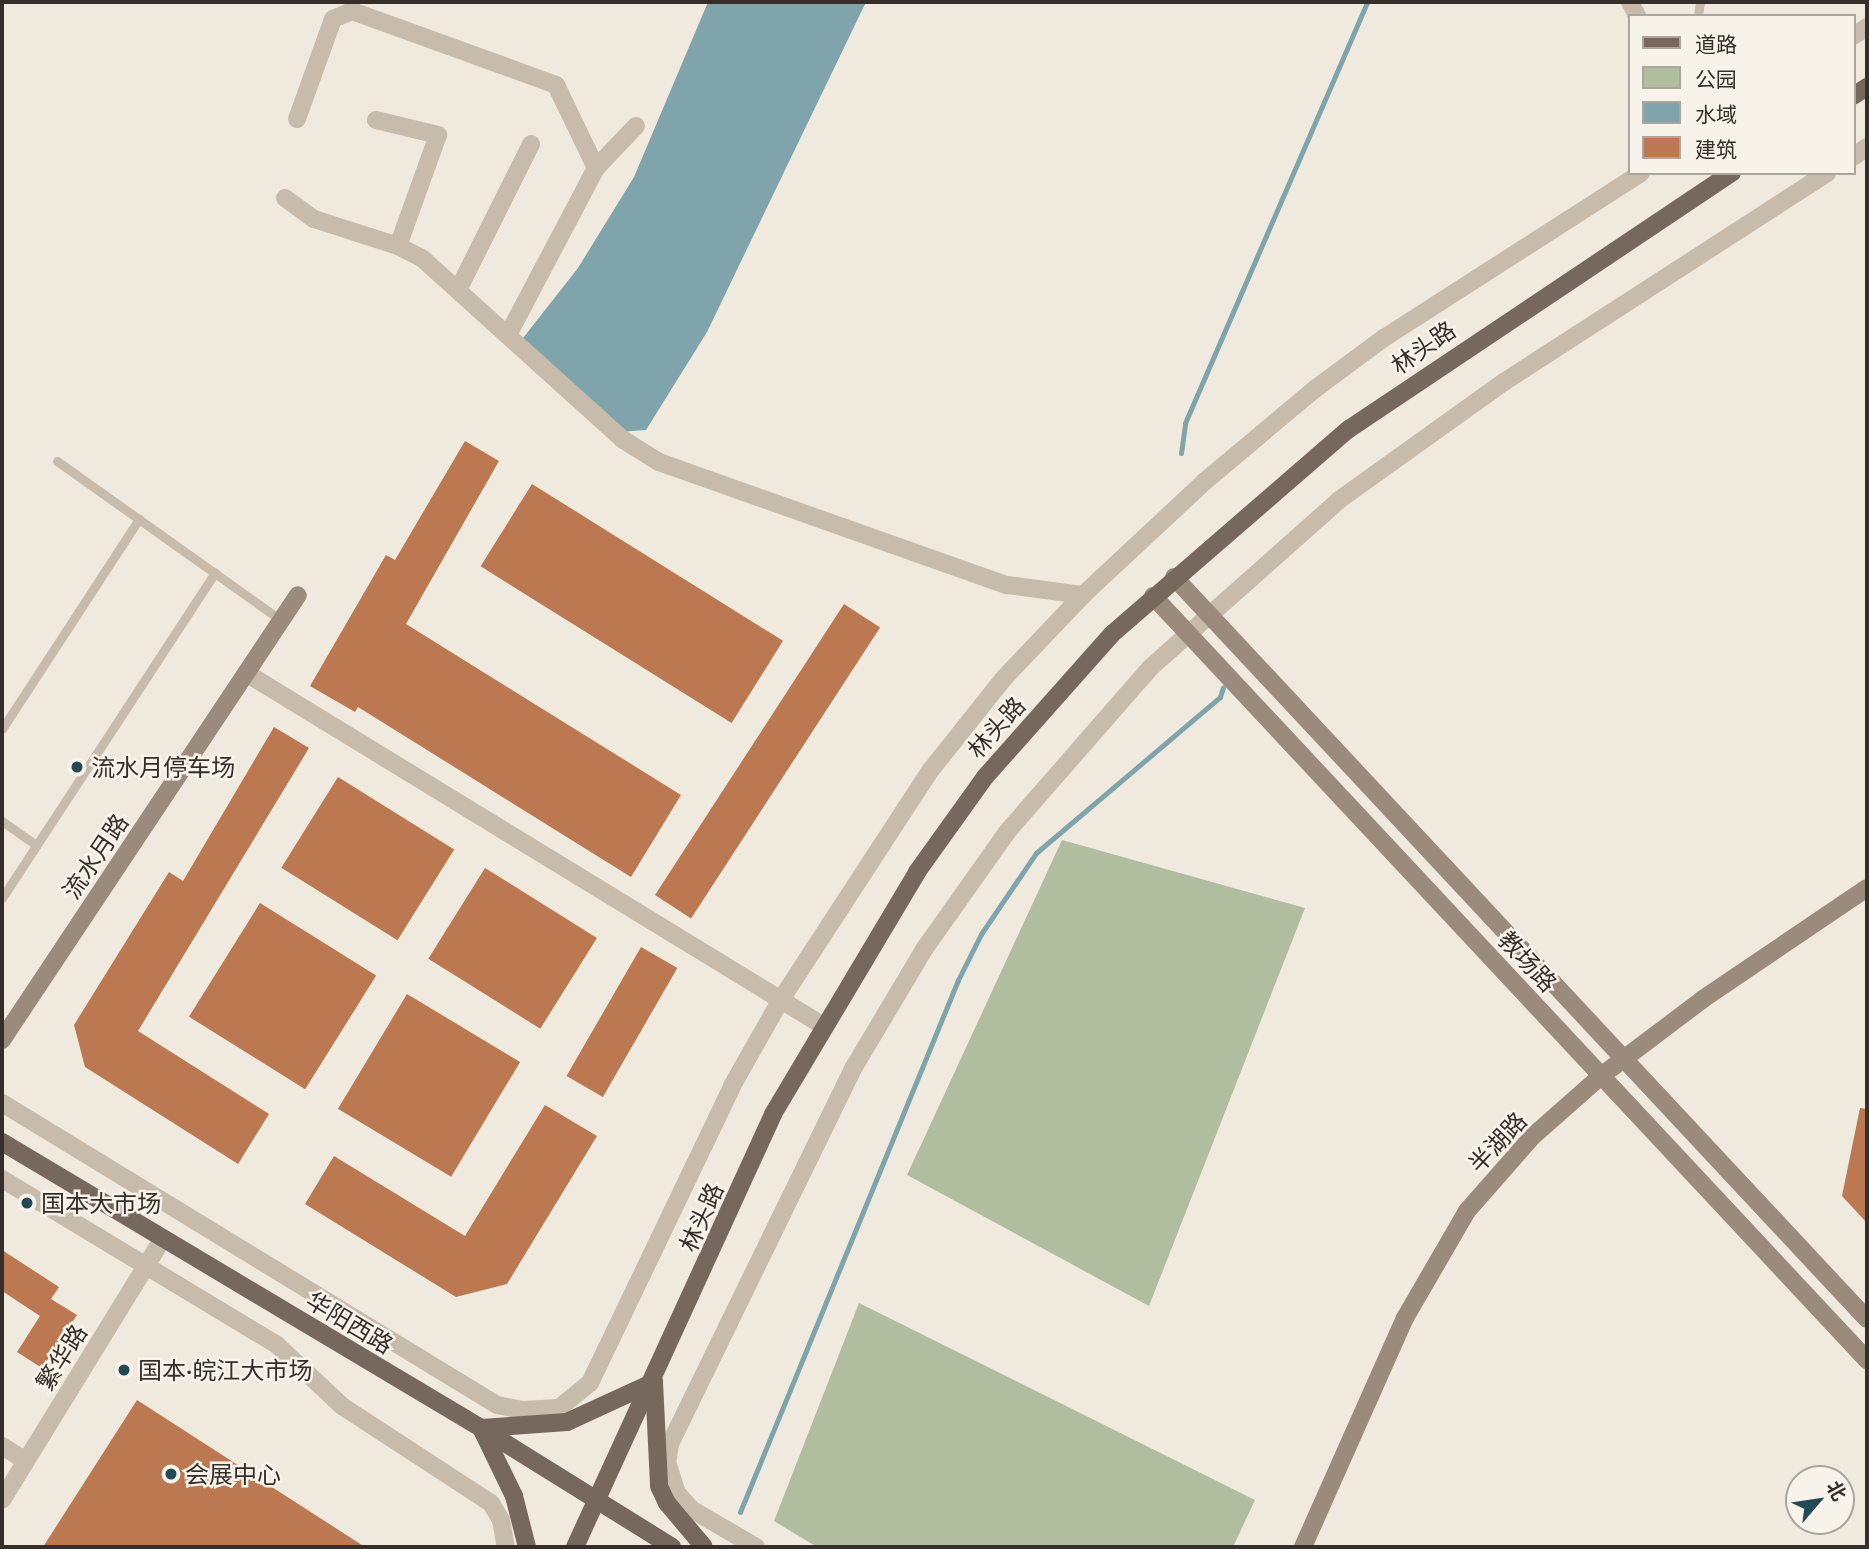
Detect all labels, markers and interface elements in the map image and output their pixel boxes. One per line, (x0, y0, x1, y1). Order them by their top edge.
legend (1628, 14, 1855, 175)
text: 道路 (1695, 31, 1737, 56)
text: 公园 (1695, 66, 1737, 91)
text: 水域 (1695, 101, 1737, 126)
text: 建筑 (1695, 136, 1737, 161)
street label: 林头路 (1385, 315, 1461, 379)
street label: 林头路 (961, 691, 1031, 763)
place label: 流水月停车场 (91, 753, 235, 781)
marker: 流水月停车场 (69, 759, 85, 775)
street label: 流水月路 (56, 808, 134, 904)
street label: 教场路 (1493, 925, 1563, 997)
street label: 半湖路 (1462, 1106, 1532, 1178)
street label: 林头路 (673, 1178, 729, 1256)
place label: 国本大市场 (41, 1189, 161, 1217)
marker: 国本大市场 (19, 1195, 35, 1211)
street label: 华阳西路 (301, 1285, 399, 1359)
street label: 繁华路 (30, 1319, 92, 1395)
place label: 国本·皖江大市场 (138, 1356, 312, 1384)
marker: 国本·皖江大市场 (116, 1362, 132, 1378)
place label: 会展中心 (185, 1460, 281, 1488)
north arrow (1785, 1465, 1855, 1535)
marker: 会展中心 (163, 1466, 179, 1482)
text: 北 (1822, 1477, 1852, 1504)

